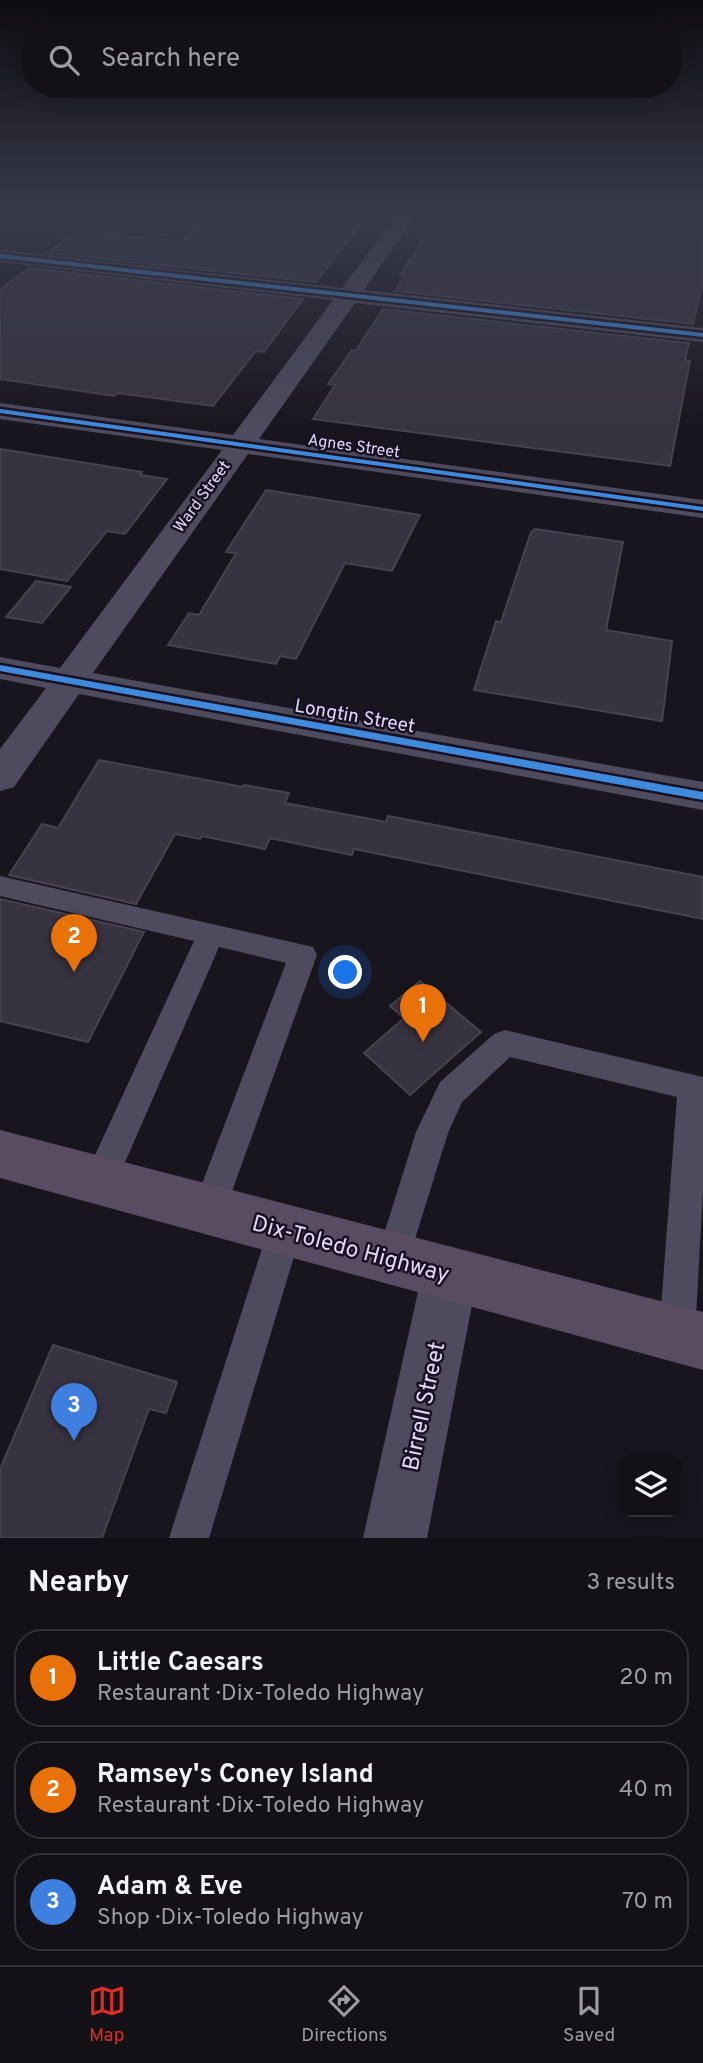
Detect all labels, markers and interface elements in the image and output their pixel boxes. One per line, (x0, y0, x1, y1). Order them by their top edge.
search box (21, 21, 682, 98)
icon: search (45, 41, 83, 79)
text: Search here (101, 43, 240, 76)
street label: Agnes Street (306, 431, 401, 463)
street label: Ward Street (170, 457, 235, 537)
street label: Longtin Street (293, 695, 417, 739)
pin: 2 (51, 914, 97, 972)
your location (328, 955, 362, 989)
pin: 1 (400, 984, 446, 1042)
street label: Dix-Toledo Highway (249, 1210, 452, 1291)
street label: Birrell Street (398, 1339, 453, 1474)
pin: 3 (51, 1383, 97, 1441)
map controls (619, 1454, 682, 1517)
button: layers (619, 1454, 682, 1517)
text: Nearby (28, 1565, 129, 1602)
text: 3 results (586, 1569, 675, 1598)
text: Little Caesars (97, 1647, 264, 1680)
text: 1 (48, 1664, 58, 1693)
text: 20 m (619, 1664, 673, 1693)
text: Restaurant · Dix-Toledo Highway (97, 1680, 424, 1709)
text: Ramsey's Coney Island (97, 1759, 374, 1792)
text: 2 (46, 1776, 60, 1805)
text: 40 m (619, 1776, 673, 1805)
text: Restaurant · Dix-Toledo Highway (97, 1792, 424, 1821)
text: Adam & Eve (97, 1871, 243, 1904)
text: 3 (46, 1888, 60, 1917)
text: 70 m (622, 1888, 673, 1917)
text: Shop · Dix-Toledo Highway (97, 1904, 364, 1933)
tab: Map (88, 1982, 126, 2048)
tab: Directions (301, 1982, 388, 2048)
tab: Saved (563, 1982, 615, 2048)

